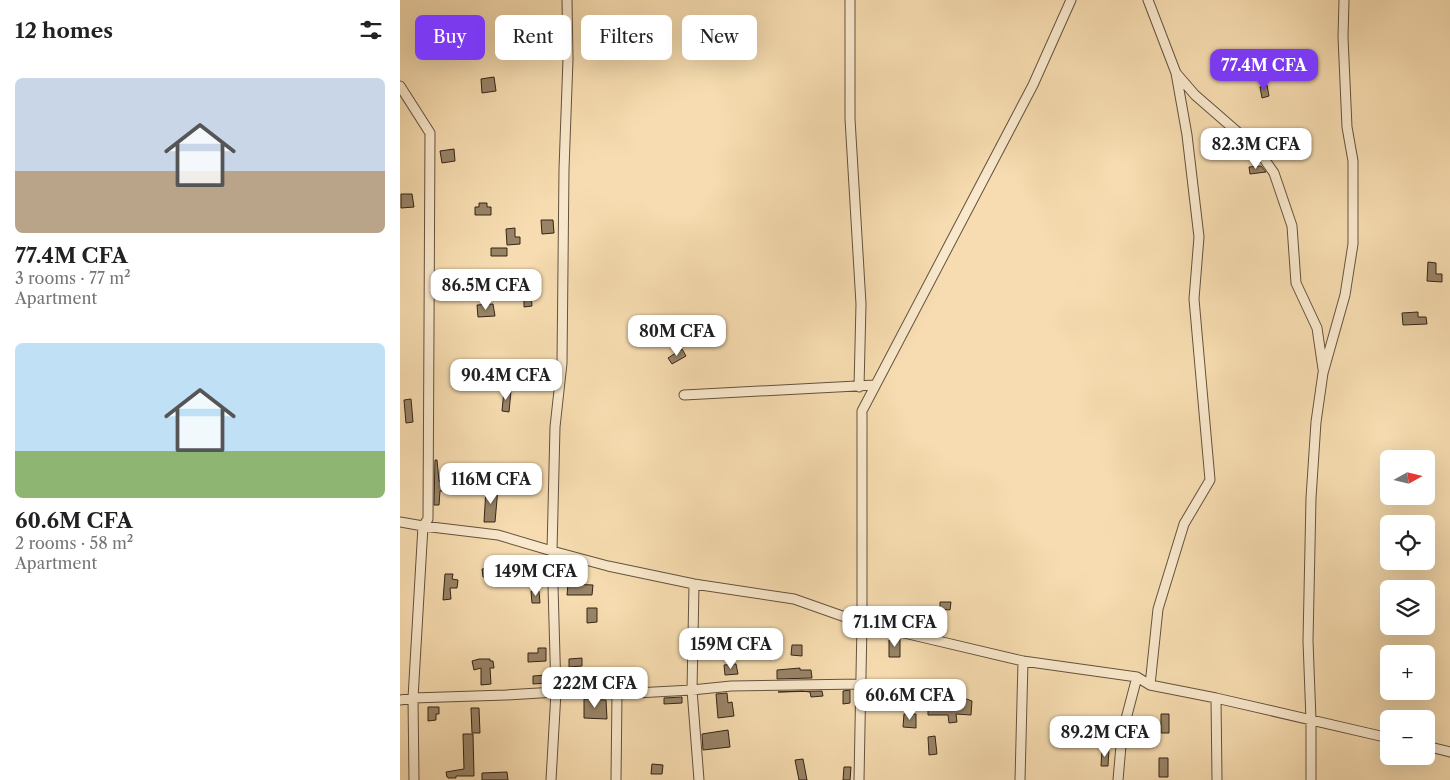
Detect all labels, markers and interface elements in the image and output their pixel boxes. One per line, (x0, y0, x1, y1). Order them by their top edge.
chip: Buy (415, 15, 485, 60)
chip: Rent (495, 15, 571, 60)
chip: Filters (581, 15, 672, 60)
chip: New (682, 15, 757, 60)
icon: filters (357, 16, 385, 44)
text: 12 homes (15, 18, 113, 43)
pin: 77.4M CFA (1207, 48, 1321, 91)
text: 77.4M CFA (1221, 55, 1307, 75)
icon: home (155, 110, 245, 200)
pin: 82.3M CFA (1199, 128, 1313, 170)
text: 82.3M CFA (1212, 134, 1300, 154)
text: 77.4M CFA (15, 243, 128, 268)
text: 3 rooms · 77 m² (15, 268, 131, 288)
pin: 86.5M CFA (429, 268, 543, 311)
text: 86.5M CFA (442, 275, 530, 295)
text: Apartment (15, 288, 97, 308)
pin: 80M CFA (631, 314, 723, 357)
text: 80M CFA (639, 321, 715, 341)
pin: 90.4M CFA (449, 358, 563, 401)
text: 90.4M CFA (461, 365, 551, 385)
icon: home (155, 375, 245, 465)
north arrow (1380, 450, 1435, 505)
map controls (1380, 450, 1435, 765)
pin: 116M CFA (439, 462, 543, 505)
text: 116M CFA (451, 469, 531, 489)
text: 60.6M CFA (15, 508, 133, 533)
button: locate (1380, 515, 1435, 570)
text: 2 rooms · 58 m² (15, 533, 133, 553)
text: Apartment (15, 553, 97, 573)
pin: 149M CFA (484, 554, 588, 597)
text: 149M CFA (495, 561, 577, 581)
button: layers (1380, 580, 1435, 635)
pin: 71.1M CFA (838, 606, 952, 648)
text: 71.1M CFA (853, 612, 937, 632)
pin: 159M CFA (679, 628, 783, 670)
text: 159M CFA (690, 634, 772, 654)
button: + (1380, 645, 1435, 700)
pin: 222M CFA (543, 666, 647, 709)
text: 222M CFA (553, 673, 637, 693)
pin: 60.6M CFA (853, 678, 967, 721)
text: 60.6M CFA (865, 685, 955, 705)
button: − (1380, 710, 1435, 765)
pin: 89.2M CFA (1048, 716, 1162, 758)
text: 89.2M CFA (1061, 722, 1149, 742)

